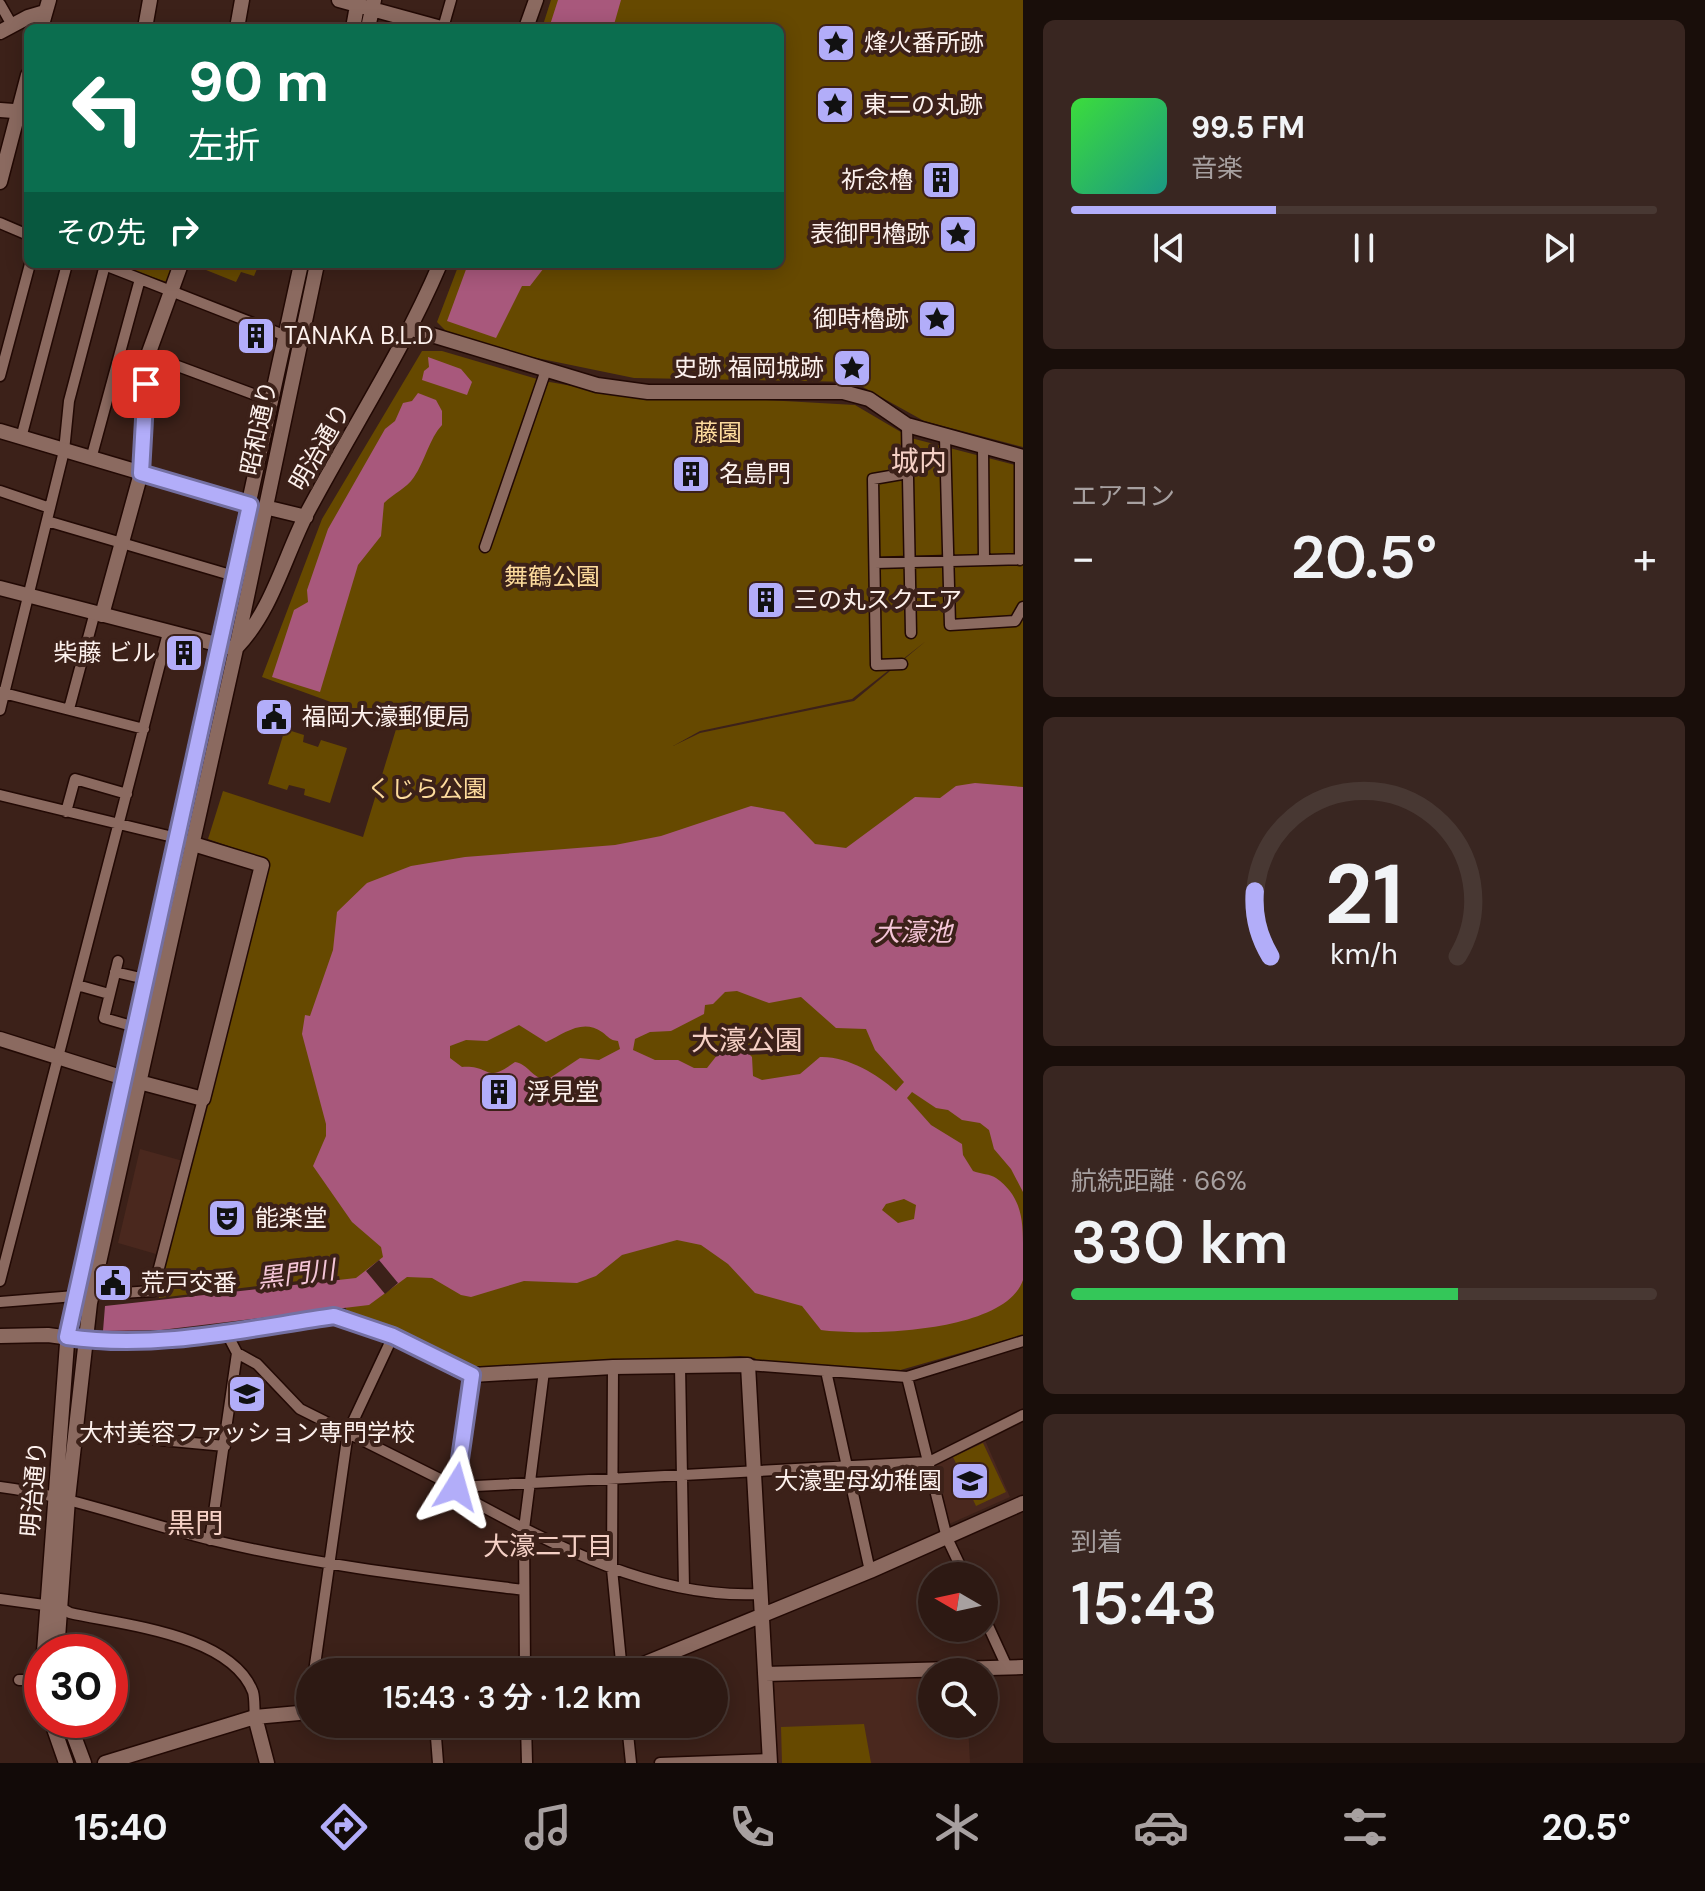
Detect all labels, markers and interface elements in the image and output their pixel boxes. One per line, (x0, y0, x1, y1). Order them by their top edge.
place icon: 烽火番所跡 (815, 22, 857, 64)
place label: 烽火番所跡 (864, 27, 984, 58)
text: 90 m (188, 45, 329, 118)
icon: left (56, 56, 160, 160)
place icon: 東二の丸跡 (814, 84, 856, 126)
place label: 東二の丸跡 (863, 89, 983, 120)
text: 99.5 FM (1191, 108, 1305, 147)
text: 左折 (188, 122, 260, 169)
text: 音楽 (1191, 151, 1243, 185)
building icon: 祈念櫓 (920, 159, 962, 201)
place label: 祈念櫓 (841, 164, 913, 195)
icon: right (162, 208, 206, 252)
text: その先 (56, 213, 146, 252)
place icon: 表御門櫓跡 (937, 213, 979, 255)
place label: 表御門櫓跡 (810, 218, 930, 249)
icon: previous (1147, 226, 1191, 270)
icon: pause (1342, 226, 1386, 270)
icon: next (1537, 226, 1581, 270)
place icon: 御時櫓跡 (916, 298, 958, 340)
place label: 御時櫓跡 (813, 303, 909, 334)
building icon: TANAKA B.L.D (235, 315, 277, 357)
place label: TANAKA B.L.D (284, 320, 434, 351)
place icon: 史跡 福岡城跡 (831, 347, 873, 389)
pin (112, 350, 180, 418)
place label: 史跡 福岡城跡 (674, 352, 824, 383)
icon: arrive (124, 362, 168, 406)
street label: 昭和通り (233, 378, 284, 478)
street label: 明治通り (282, 397, 357, 496)
park label: 藤園 (694, 417, 742, 448)
district label: 城内 (891, 443, 947, 480)
building icon: 名島門 (670, 453, 712, 495)
place label: 名島門 (719, 458, 791, 489)
text: エアコン (1071, 479, 1175, 513)
text: 20.5° (1291, 518, 1437, 597)
text: − (1071, 529, 1095, 587)
text: + (1633, 529, 1657, 587)
park label: 舞鶴公園 (504, 561, 600, 592)
building icon: 三の丸スクエア (745, 579, 787, 621)
place label: 三の丸スクエア (794, 584, 962, 615)
building icon: 柴藤 ビル (163, 632, 205, 674)
place label: 柴藤 ビル (54, 637, 156, 668)
public building icon: 福岡大濠郵便局 (253, 696, 295, 738)
place label: 福岡大濠郵便局 (302, 701, 470, 732)
park label: くじら公園 (367, 773, 487, 804)
text: 21 (1325, 840, 1403, 949)
water label: 大濠池 (874, 915, 955, 949)
text: km/h (1330, 937, 1398, 974)
district label: 大濠公園 (691, 1022, 803, 1059)
building icon: 浮見堂 (478, 1071, 520, 1113)
place label: 浮見堂 (527, 1076, 599, 1107)
text: 航続距離 · 66% (1071, 1164, 1247, 1198)
theatre icon: 能楽堂 (206, 1197, 248, 1239)
place label: 能楽堂 (255, 1202, 327, 1233)
text: 330 km (1071, 1203, 1288, 1282)
water label: 黒門川 (255, 1252, 340, 1296)
public building icon: 荒戸交番 (92, 1262, 134, 1304)
place label: 荒戸交番 (141, 1267, 237, 1298)
school or university icon: 大村美容ファッション専門学校 (226, 1373, 268, 1415)
place label: 大村美容ファッション専門学校 (79, 1417, 415, 1448)
street label: 明治通り (14, 1440, 53, 1538)
position arrow (414, 1445, 498, 1529)
school or university icon: 大濠聖母幼稚園 (949, 1460, 991, 1502)
place label: 大濠聖母幼稚園 (774, 1465, 942, 1496)
district label: 黒門 (167, 1505, 223, 1542)
text: 到着 (1071, 1525, 1123, 1559)
district label: 大濠二丁目 (483, 1529, 613, 1563)
north arrow (918, 1562, 998, 1642)
map controls (918, 1562, 998, 1738)
text: 15:43 (1071, 1564, 1218, 1643)
speed limit sign: 30 (24, 1634, 128, 1738)
button: search (918, 1658, 998, 1738)
text: 15:43 · 3 分 · 1.2 km (383, 1678, 641, 1717)
icon: directions (316, 1799, 372, 1855)
icon: music (520, 1799, 576, 1855)
icon: phone (724, 1799, 780, 1855)
icon: climate (929, 1799, 985, 1855)
icon: car (1133, 1799, 1189, 1855)
icon: filters (1337, 1799, 1393, 1855)
text: 15:40 (74, 1804, 168, 1851)
text: 20.5° (1542, 1804, 1631, 1851)

